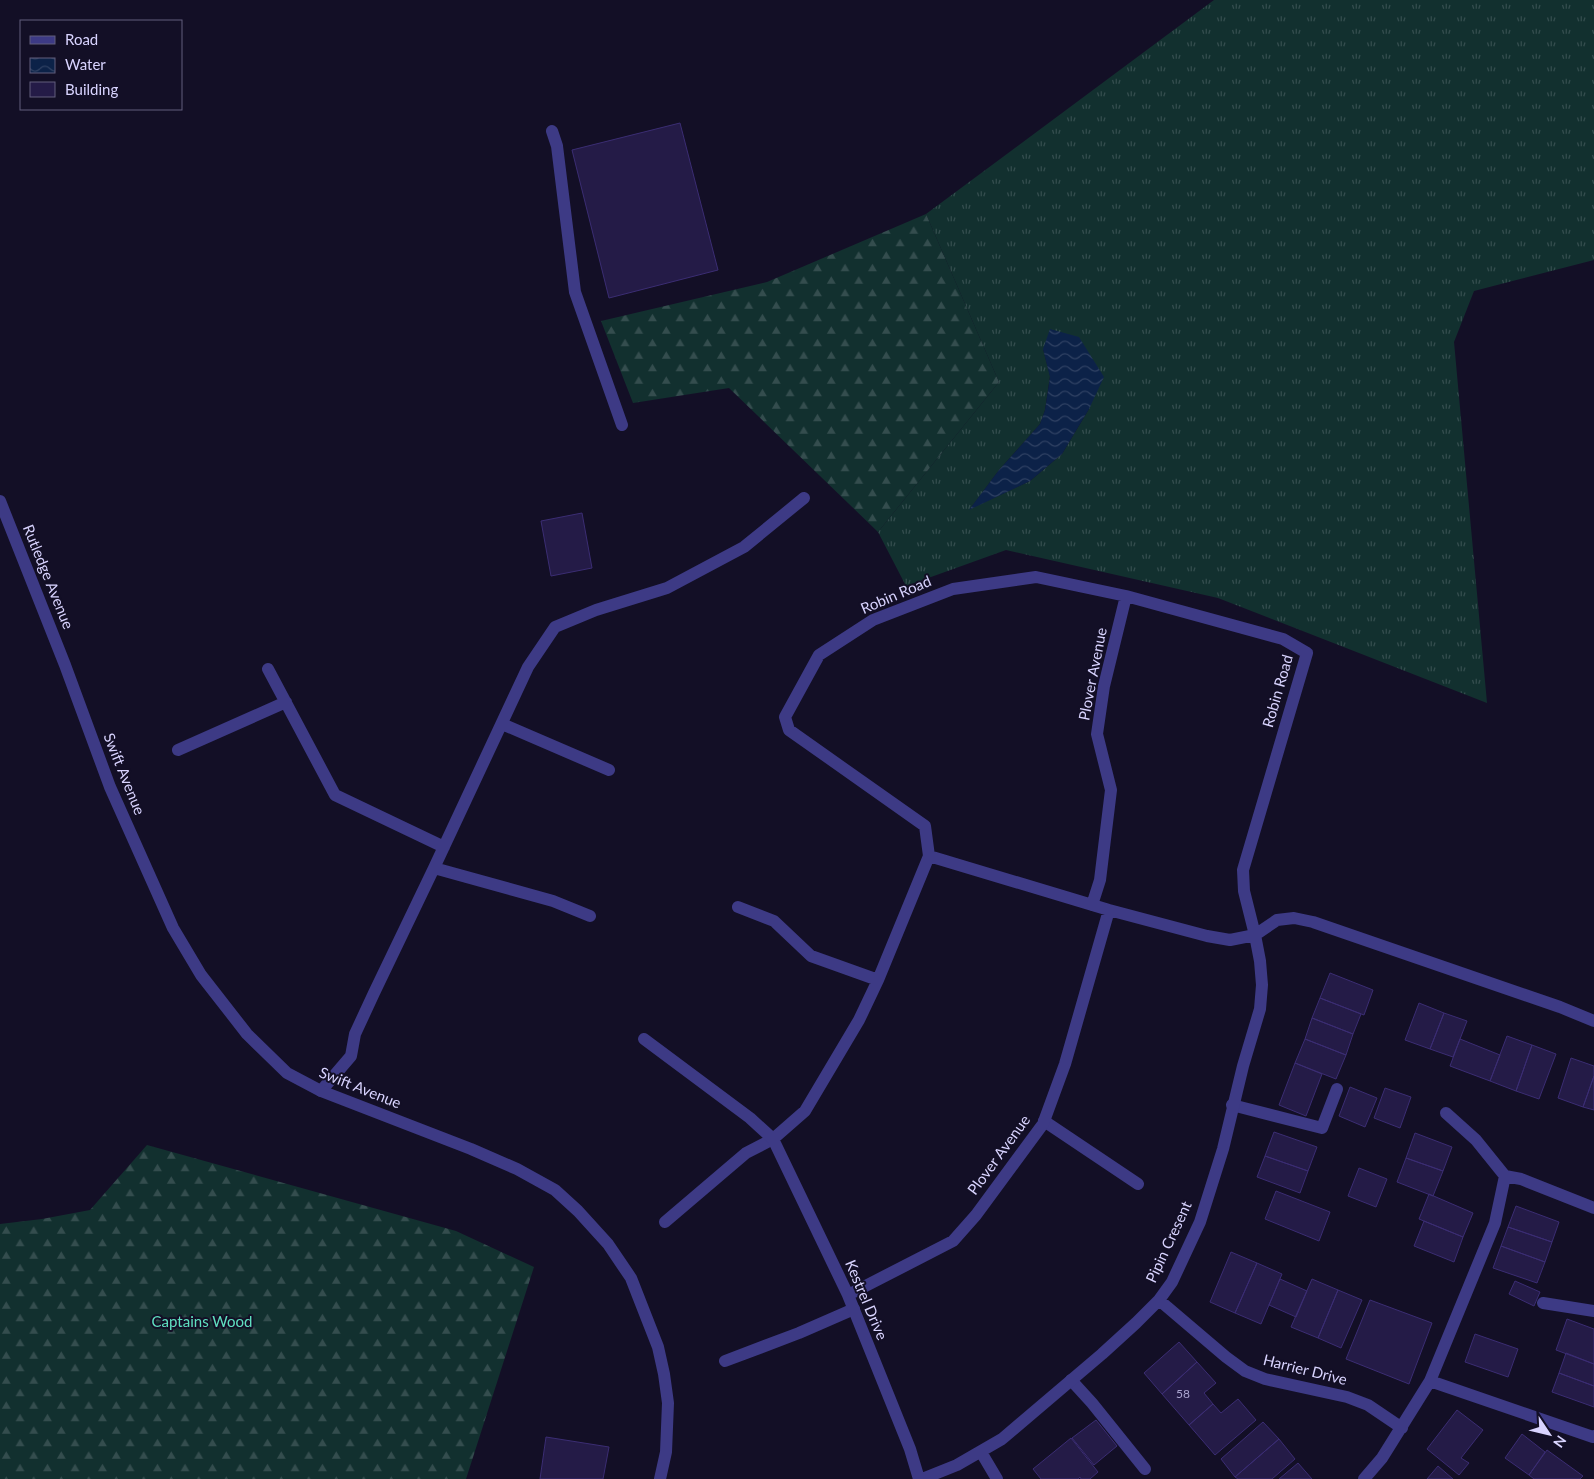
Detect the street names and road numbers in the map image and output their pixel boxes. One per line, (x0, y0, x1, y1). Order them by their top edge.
street label: Rutledge Avenue (20, 522, 78, 632)
street label: Robin Road (858, 571, 934, 617)
street label: Plover Avenue (1074, 626, 1110, 722)
street label: Robin Road (1258, 652, 1296, 729)
street label: Swift Avenue (100, 730, 150, 817)
street label: Swift Avenue (317, 1063, 404, 1112)
street label: Plover Avenue (963, 1111, 1033, 1198)
street label: Pipin Cresent (1141, 1197, 1195, 1285)
street label: Kestrel Drive (842, 1257, 892, 1342)
street label: Harrier Drive (1261, 1350, 1349, 1388)

